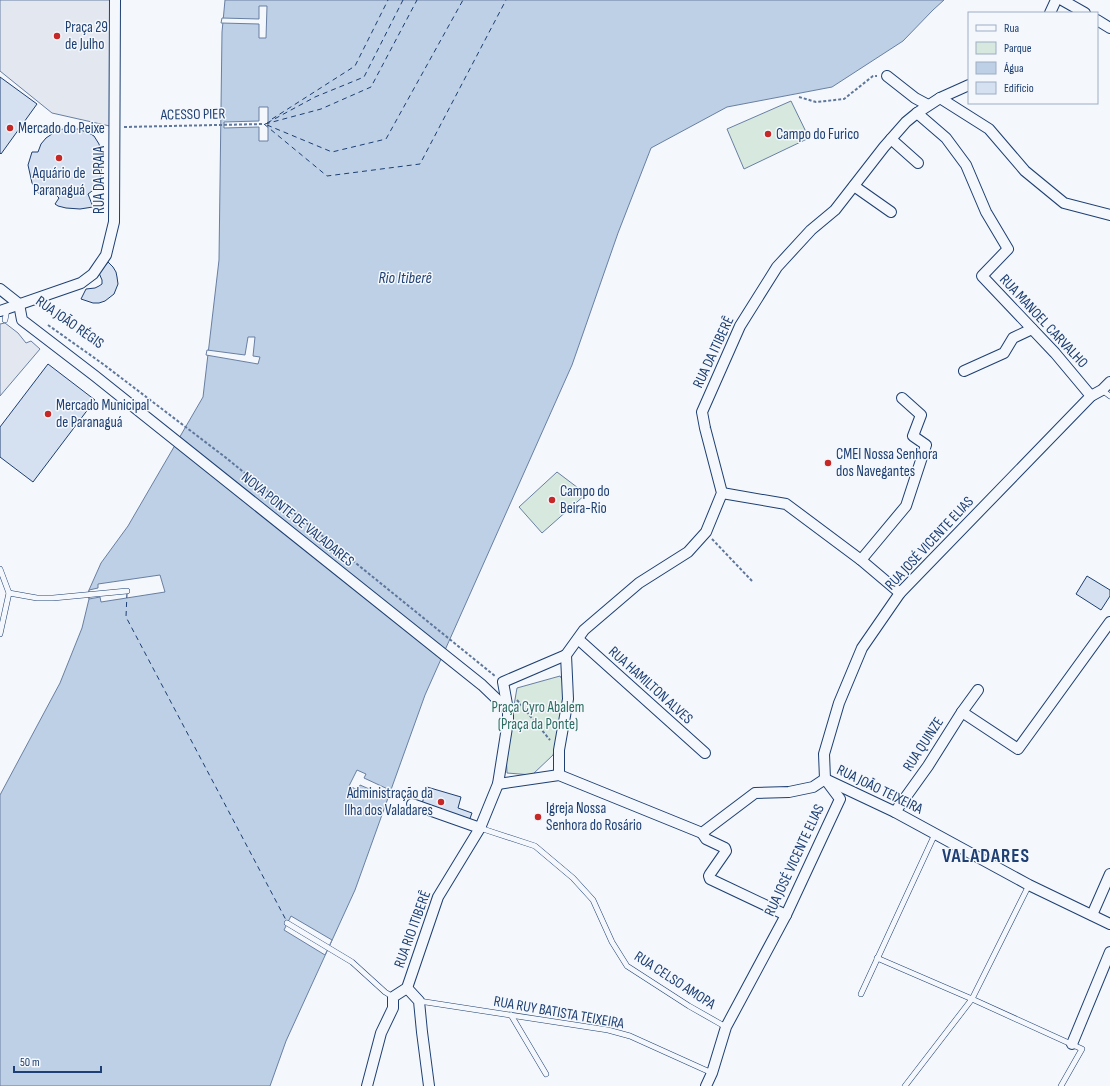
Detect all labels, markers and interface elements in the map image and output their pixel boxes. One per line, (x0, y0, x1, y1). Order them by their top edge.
legend (968, 12, 1098, 104)
place label: Praça 29 de Julho (65, 18, 108, 54)
text: Rua (1004, 21, 1020, 36)
marker: Praça 29 de Julho (52, 31, 62, 41)
text: Parque (1004, 41, 1032, 56)
text: Água (1003, 61, 1024, 76)
text: Edifício (1004, 81, 1034, 96)
street label: ACESSO PIER (160, 104, 226, 125)
place label: Mercado do Peixe (18, 119, 105, 138)
marker: Mercado do Peixe (5, 123, 15, 133)
place label: Campo do Furico (776, 125, 859, 144)
marker: Campo do Furico (763, 129, 773, 139)
street label: RUA DA PRAIA (90, 145, 109, 214)
marker: Aquário de Paranaguá (54, 153, 64, 163)
place label: Aquário de Paranaguá (32, 164, 85, 200)
water label: Rio Itiberê (378, 269, 432, 288)
street label: RUA MANOEL CARVALHO (995, 271, 1092, 372)
street label: RUA JOÃO RÉGIS (32, 292, 108, 353)
street label: RUA DA ITIBERÊ (689, 313, 738, 391)
place label: Mercado Municipal de Paranaguá (56, 396, 149, 432)
marker: Mercado Municipal de Paranaguá (43, 409, 53, 419)
place label: CMEI Nossa Senhora dos Navegantes (836, 445, 938, 481)
marker: CMEI Nossa Senhora dos Navegantes (823, 458, 833, 468)
street label: NOVA PONTE DE VALADARES (237, 468, 358, 571)
place label: Campo do Beira-Rio (560, 482, 610, 518)
street label: RUA JOSÉ VICENTE ELIAS (881, 492, 978, 594)
marker: Campo do Beira-Rio (547, 495, 557, 505)
street label: RUA HAMILTON ALVES (604, 642, 697, 728)
park label: Praça Cyro Abalem (Praça da Ponte) (492, 698, 584, 734)
street label: RUA QUINZE (899, 714, 948, 775)
street label: RUA JOÃO TEIXEIRA (834, 760, 926, 819)
place label: Administração da Ilha dos Valadares (344, 784, 433, 820)
marker: Administração da Ilha dos Valadares (436, 797, 446, 807)
place label: Igreja Nossa Senhora do Rosário (546, 799, 642, 835)
street label: RUA JOSÉ VICENTE ELIAS (760, 801, 829, 919)
marker: Igreja Nossa Senhora do Rosário (533, 812, 543, 822)
district label: VALADARES (942, 845, 1030, 868)
street label: RUA RIO ITIBERÊ (390, 888, 435, 970)
street label: RUA CELSO AMOPA (630, 947, 719, 1014)
street label: RUA RUY BATISTA TEIXEIRA (492, 992, 626, 1033)
scale bar (14, 1048, 101, 1074)
text: 50 m (20, 1055, 40, 1070)

